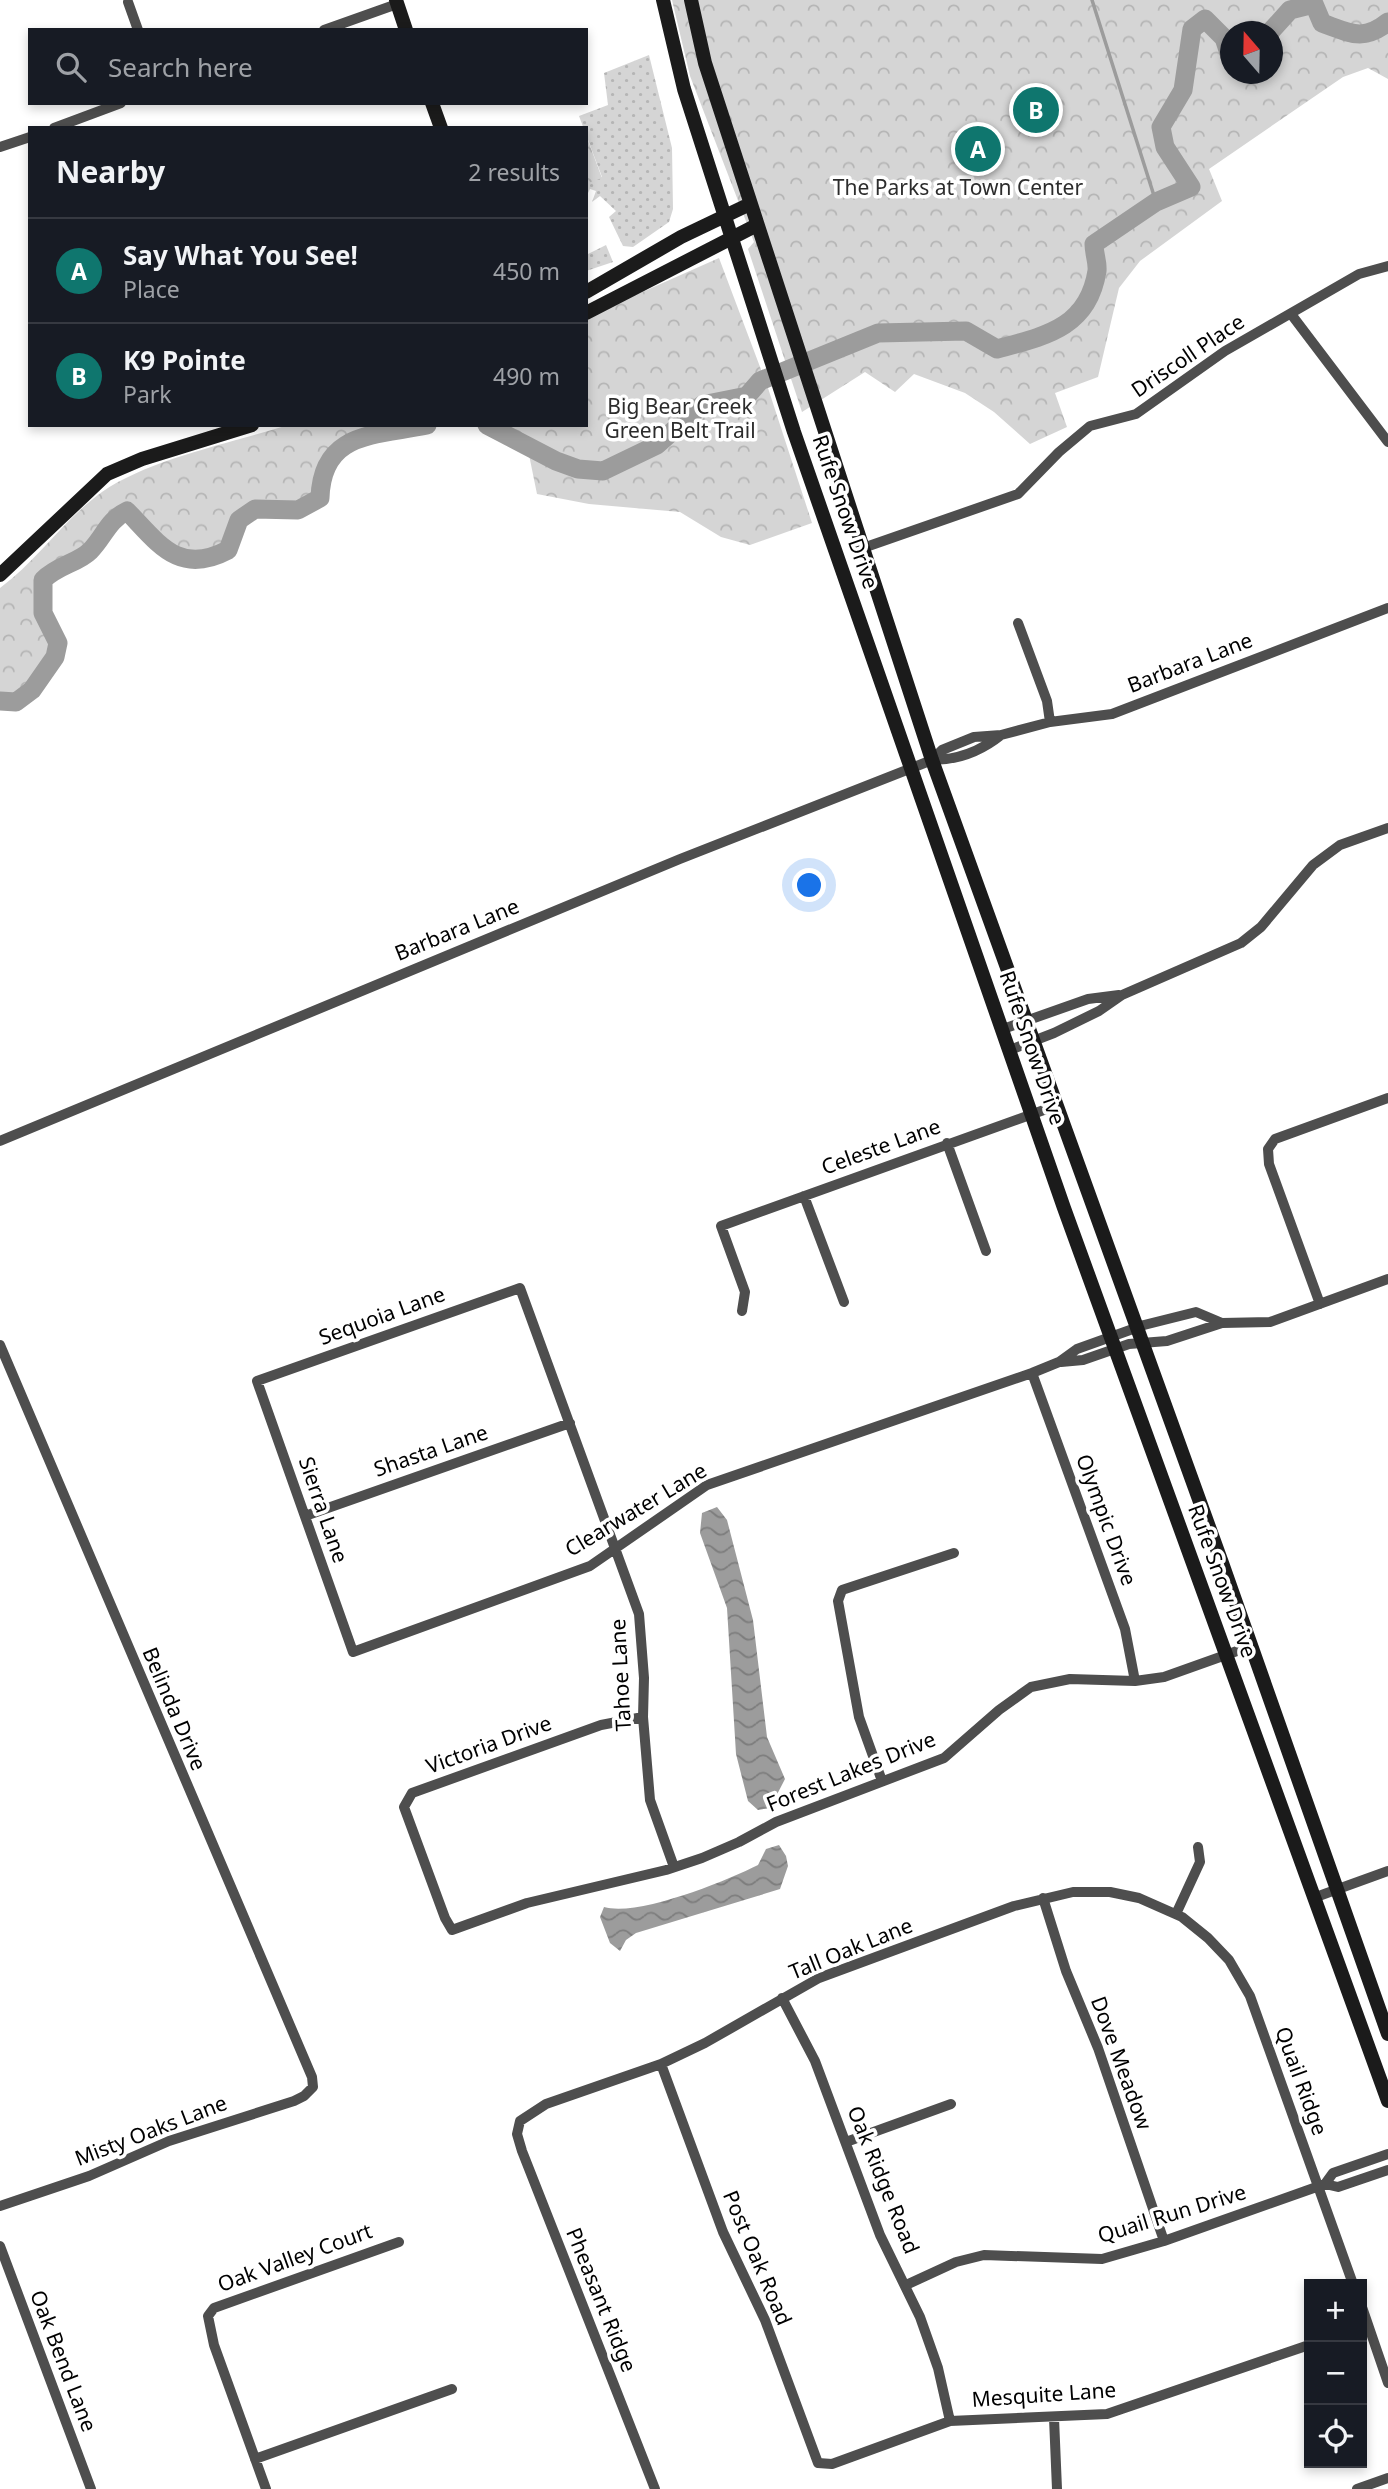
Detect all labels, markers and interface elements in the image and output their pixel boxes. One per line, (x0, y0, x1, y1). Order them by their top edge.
north arrow (1220, 21, 1283, 84)
search box (28, 28, 588, 105)
icon: search (52, 48, 90, 86)
text: Search here (108, 49, 253, 85)
pin: B (1013, 84, 1059, 136)
pin: A (955, 123, 1001, 175)
text: Nearby (56, 151, 165, 192)
text: 2 results (468, 156, 560, 188)
park label: The Parks at Town Center (833, 173, 1083, 201)
text: Say What You See! (123, 237, 358, 273)
text: A (71, 255, 87, 287)
text: 450 m (493, 255, 560, 287)
text: Place (123, 273, 180, 305)
street label: Driscoll Place (1126, 307, 1249, 403)
text: K9 Pointe (123, 342, 246, 378)
text: B (71, 360, 87, 392)
text: 490 m (493, 360, 560, 392)
text: Park (123, 378, 172, 410)
park label: Big Bear Creek Green Belt Trail (604, 392, 756, 444)
street label: Rufe Snow Drive (806, 431, 885, 592)
street label: Barbara Lane (1123, 625, 1256, 699)
your location (792, 868, 826, 902)
street label: Barbara Lane (390, 891, 523, 967)
street label: Rufe Snow Drive (993, 967, 1072, 1128)
street label: Celeste Lane (817, 1112, 944, 1181)
street label: Sequoia Lane (315, 1279, 449, 1351)
street label: Shasta Lane (370, 1417, 491, 1483)
street label: Olympic Drive (1070, 1450, 1144, 1589)
street label: Sierra Lane (293, 1453, 355, 1567)
street label: Clearwater Lane (560, 1456, 711, 1562)
street label: Rufe Snow Drive (1182, 1500, 1264, 1661)
street label: Tahoe Lane (603, 1618, 637, 1732)
street label: Belinda Drive (136, 1643, 213, 1775)
street label: Victoria Drive (422, 1708, 555, 1780)
street label: Forest Lakes Drive (762, 1724, 939, 1818)
street label: Tall Oak Lane (785, 1911, 916, 1986)
street label: Dove Meadow (1085, 1992, 1159, 2134)
street label: Quail Ridge (1269, 2022, 1335, 2139)
street label: Misty Oaks Lane (71, 2088, 231, 2172)
street label: Oak Ridge Road (842, 2102, 926, 2258)
street label: Quail Run Drive (1094, 2177, 1249, 2249)
street label: Post Oak Road (717, 2186, 799, 2329)
street label: Oak Valley Court (214, 2216, 376, 2298)
street label: Pheasant Ridge (560, 2223, 644, 2376)
map controls (1304, 2279, 1367, 2468)
button: + (1304, 2279, 1367, 2342)
street label: Oak Bend Lane (24, 2286, 104, 2435)
button: − (1304, 2342, 1367, 2405)
street label: Mesquite Lane (971, 2375, 1117, 2413)
button: locate (1304, 2405, 1367, 2468)

